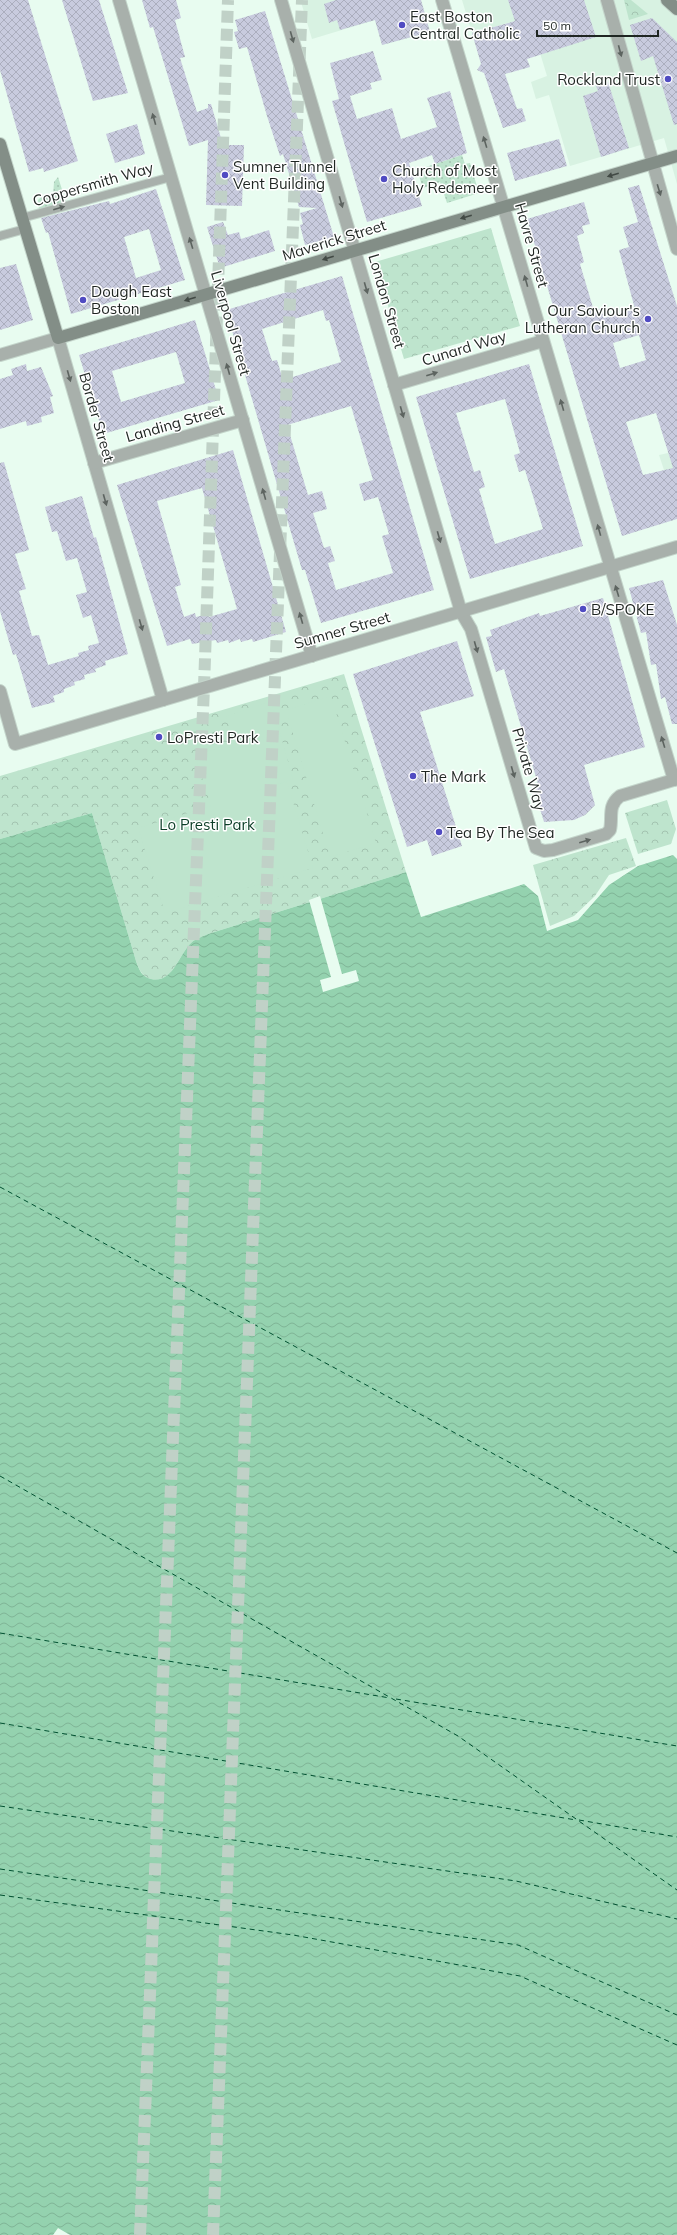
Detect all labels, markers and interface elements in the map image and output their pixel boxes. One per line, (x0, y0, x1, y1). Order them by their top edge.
place label: East Boston Central Catholic (410, 7, 520, 43)
scale bar (537, 12, 658, 38)
text: 50 m (543, 18, 571, 33)
marker: East Boston Central Catholic (397, 20, 407, 30)
one-way arrow (289, 32, 295, 44)
one-way arrow (618, 45, 624, 57)
place label: Rockland Trust (557, 70, 660, 89)
marker: Rockland Trust (663, 74, 673, 84)
one-way arrow (151, 113, 157, 125)
one-way arrow (481, 136, 487, 148)
place label: Sumner Tunnel Vent Building (233, 157, 336, 193)
street label: Coppersmith Way (30, 158, 156, 210)
place label: Church of Most Holy Redemeer (392, 161, 499, 197)
marker: Sumner Tunnel Vent Building (220, 170, 230, 180)
one-way arrow (606, 172, 619, 178)
marker: Church of Most Holy Redemeer (379, 174, 389, 184)
one-way arrow (656, 184, 662, 196)
one-way arrow (338, 197, 344, 209)
street label: Havre Street (511, 200, 553, 290)
one-way arrow (54, 205, 66, 211)
one-way arrow (460, 214, 472, 220)
street label: Maverick Street (280, 215, 388, 265)
one-way arrow (188, 237, 194, 249)
street label: London Street (364, 252, 410, 350)
one-way arrow (322, 255, 334, 261)
street label: Liverpool Street (207, 268, 255, 378)
one-way arrow (523, 274, 529, 286)
place label: Dough East Boston (91, 282, 172, 318)
one-way arrow (363, 282, 369, 294)
marker: Dough East Boston (78, 295, 88, 305)
one-way arrow (184, 296, 196, 302)
place label: Our Saviour's Lutheran Church (525, 301, 640, 337)
marker: Our Saviour's Lutheran Church (643, 314, 653, 324)
street label: Cunard Way (419, 326, 509, 370)
one-way arrow (225, 363, 231, 375)
one-way arrow (66, 370, 72, 382)
street label: Border Street (75, 370, 119, 464)
one-way arrow (426, 371, 438, 377)
one-way arrow (559, 399, 565, 411)
street label: Landing Street (123, 400, 227, 446)
one-way arrow (399, 407, 405, 419)
one-way arrow (261, 487, 267, 499)
one-way arrow (102, 495, 108, 507)
one-way arrow (596, 524, 602, 536)
one-way arrow (436, 531, 442, 543)
one-way arrow (614, 585, 620, 597)
place label: B/SPOKE (591, 600, 655, 619)
marker: B/SPOKE (578, 604, 588, 614)
street label: Sumner Street (292, 607, 392, 653)
one-way arrow (297, 612, 303, 625)
one-way arrow (138, 619, 144, 631)
one-way arrow (473, 642, 479, 654)
street label: Private Way (508, 725, 550, 813)
place label: LoPresti Park (167, 728, 259, 747)
marker: LoPresti Park (154, 732, 164, 742)
one-way arrow (660, 736, 666, 748)
one-way arrow (510, 766, 516, 778)
place label: The Mark (421, 767, 486, 786)
marker: The Mark (408, 771, 418, 781)
park label: Lo Presti Park (159, 815, 255, 834)
place label: Tea By The Sea (447, 823, 555, 842)
marker: Tea By The Sea (434, 827, 444, 837)
one-way arrow (579, 838, 591, 844)

